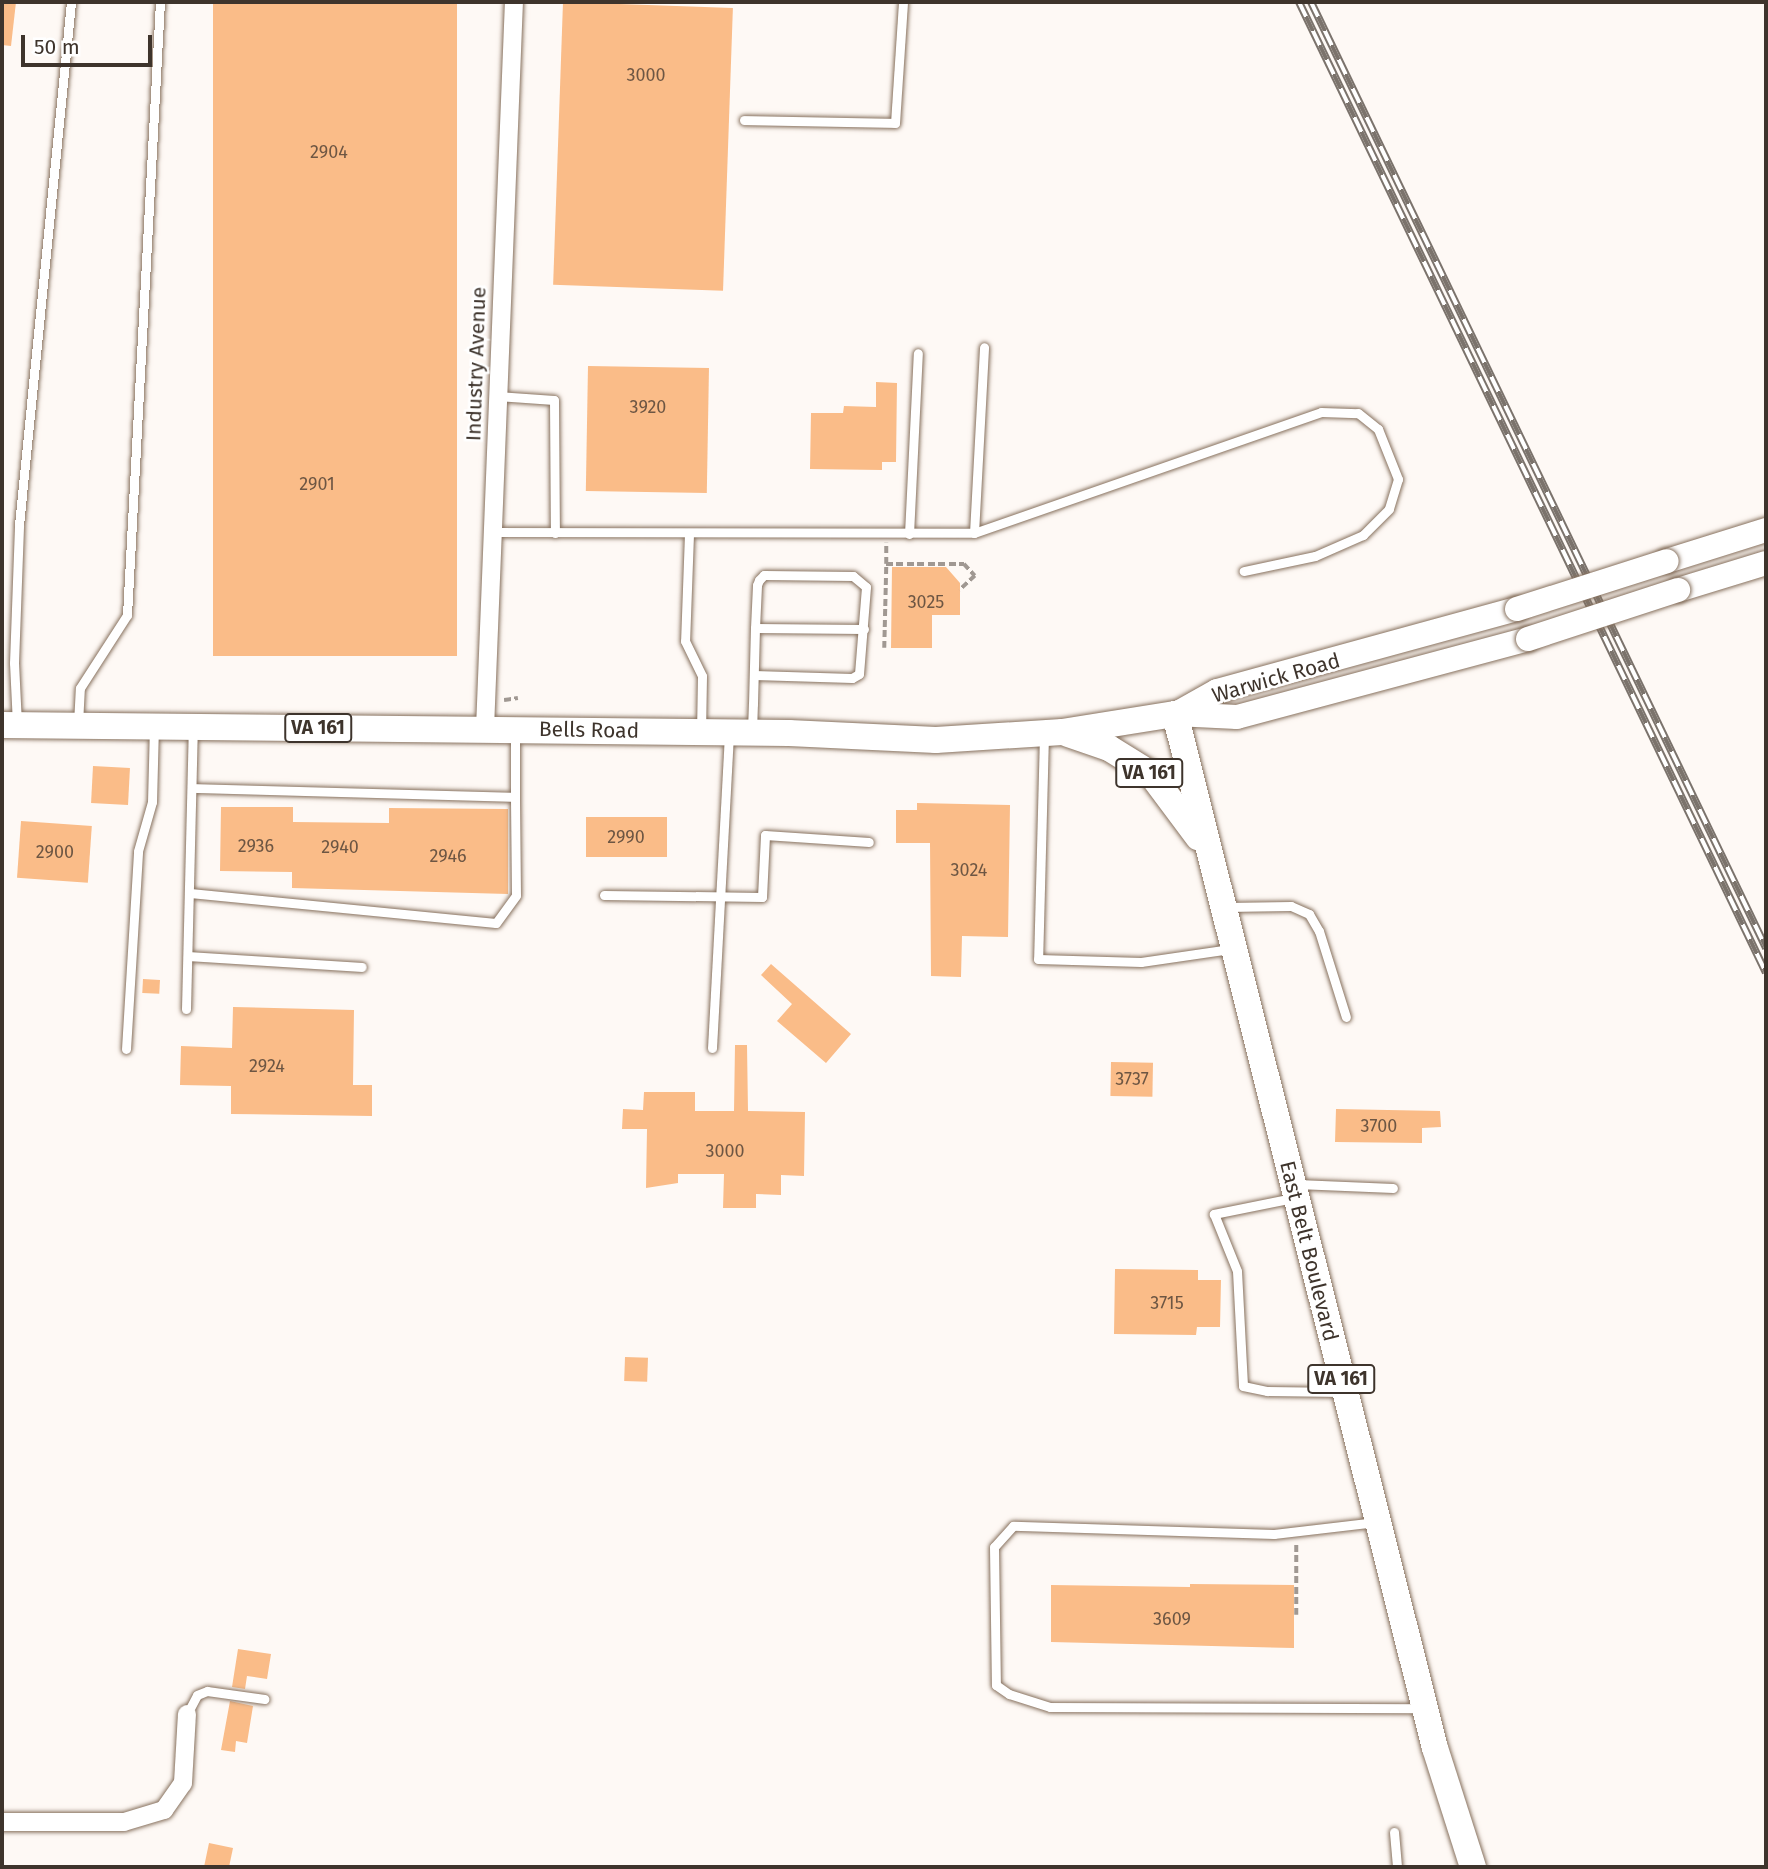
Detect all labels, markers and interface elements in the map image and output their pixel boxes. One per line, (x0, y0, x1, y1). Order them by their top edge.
scale bar (24, 21, 156, 65)
text: 50 m (34, 34, 80, 60)
house number: 3000 (626, 64, 666, 86)
house number: 2904 (310, 141, 348, 163)
street label: Industry Avenue (461, 286, 491, 442)
house number: 3920 (630, 396, 666, 418)
house number: 2901 (299, 473, 335, 495)
house number: 3025 (908, 591, 944, 613)
street label: Warwick Road (1209, 648, 1343, 708)
road number: VA 161 (283, 712, 353, 744)
street label: Bells Road (539, 717, 639, 743)
road number: VA 161 (1114, 758, 1184, 788)
house number: 2990 (607, 826, 645, 848)
house number: 2936 (238, 835, 274, 857)
house number: 2940 (321, 836, 359, 858)
house number: 2900 (36, 841, 74, 863)
house number: 2946 (429, 845, 467, 867)
house number: 3024 (951, 859, 987, 881)
house number: 2924 (249, 1055, 285, 1077)
house number: 3737 (1115, 1068, 1149, 1090)
house number: 3700 (1361, 1115, 1397, 1137)
house number: 3000 (705, 1140, 745, 1162)
street label: East Belt Boulevard (1274, 1158, 1344, 1344)
house number: 3715 (1150, 1292, 1184, 1314)
road number: VA 161 (1306, 1364, 1376, 1394)
house number: 3609 (1153, 1608, 1191, 1630)

